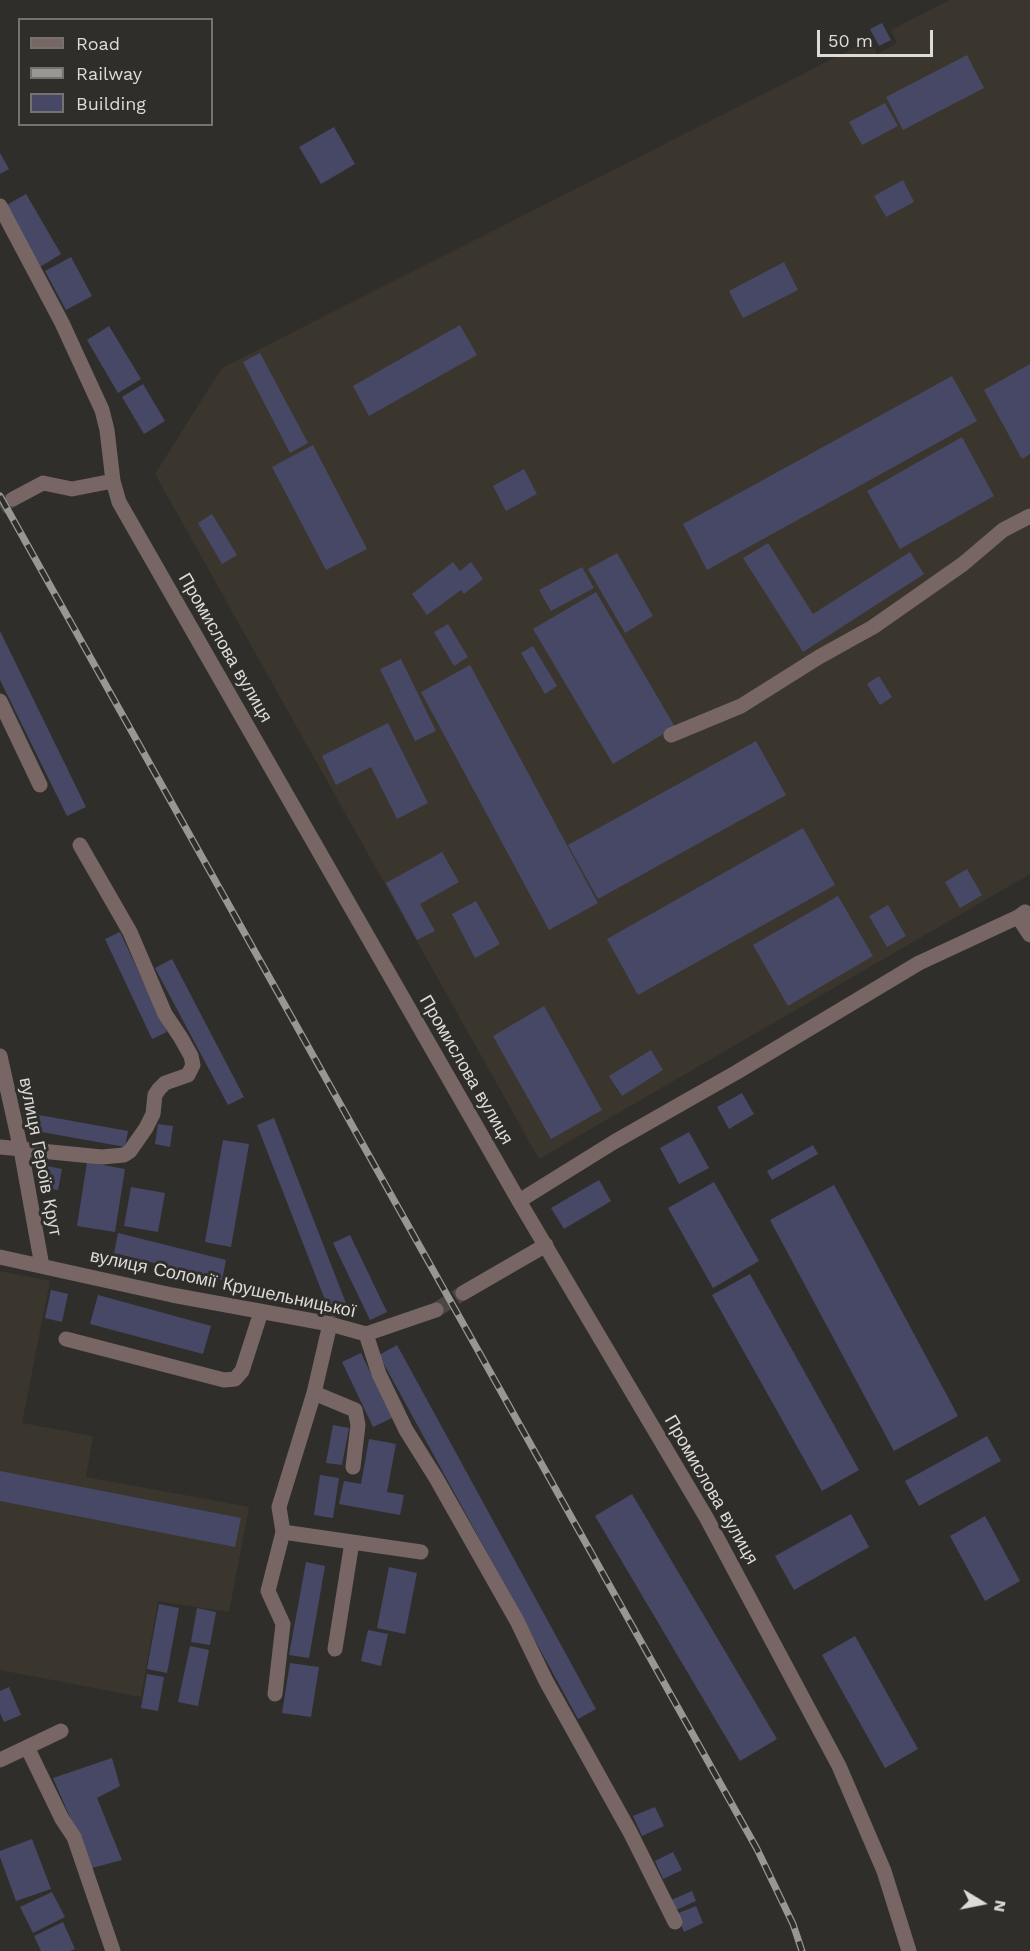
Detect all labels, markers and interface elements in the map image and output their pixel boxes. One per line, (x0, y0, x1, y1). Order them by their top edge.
legend (18, 18, 213, 126)
scale bar (820, 18, 936, 56)
text: 50 m (828, 30, 873, 51)
text: Road (76, 33, 120, 54)
text: Railway (76, 63, 142, 84)
text: Building (76, 93, 146, 114)
street label: Промислова вулиця (173, 569, 277, 727)
street label: Промислова вулиця (414, 991, 518, 1149)
street label: вулиця Героїв Крут (14, 1076, 66, 1238)
street label: вулиця Соломії Крушельницької (88, 1245, 358, 1323)
street label: Промислова вулиця (659, 1411, 763, 1569)
north arrow (952, 1873, 1012, 1933)
text: N (990, 1899, 1011, 1914)

